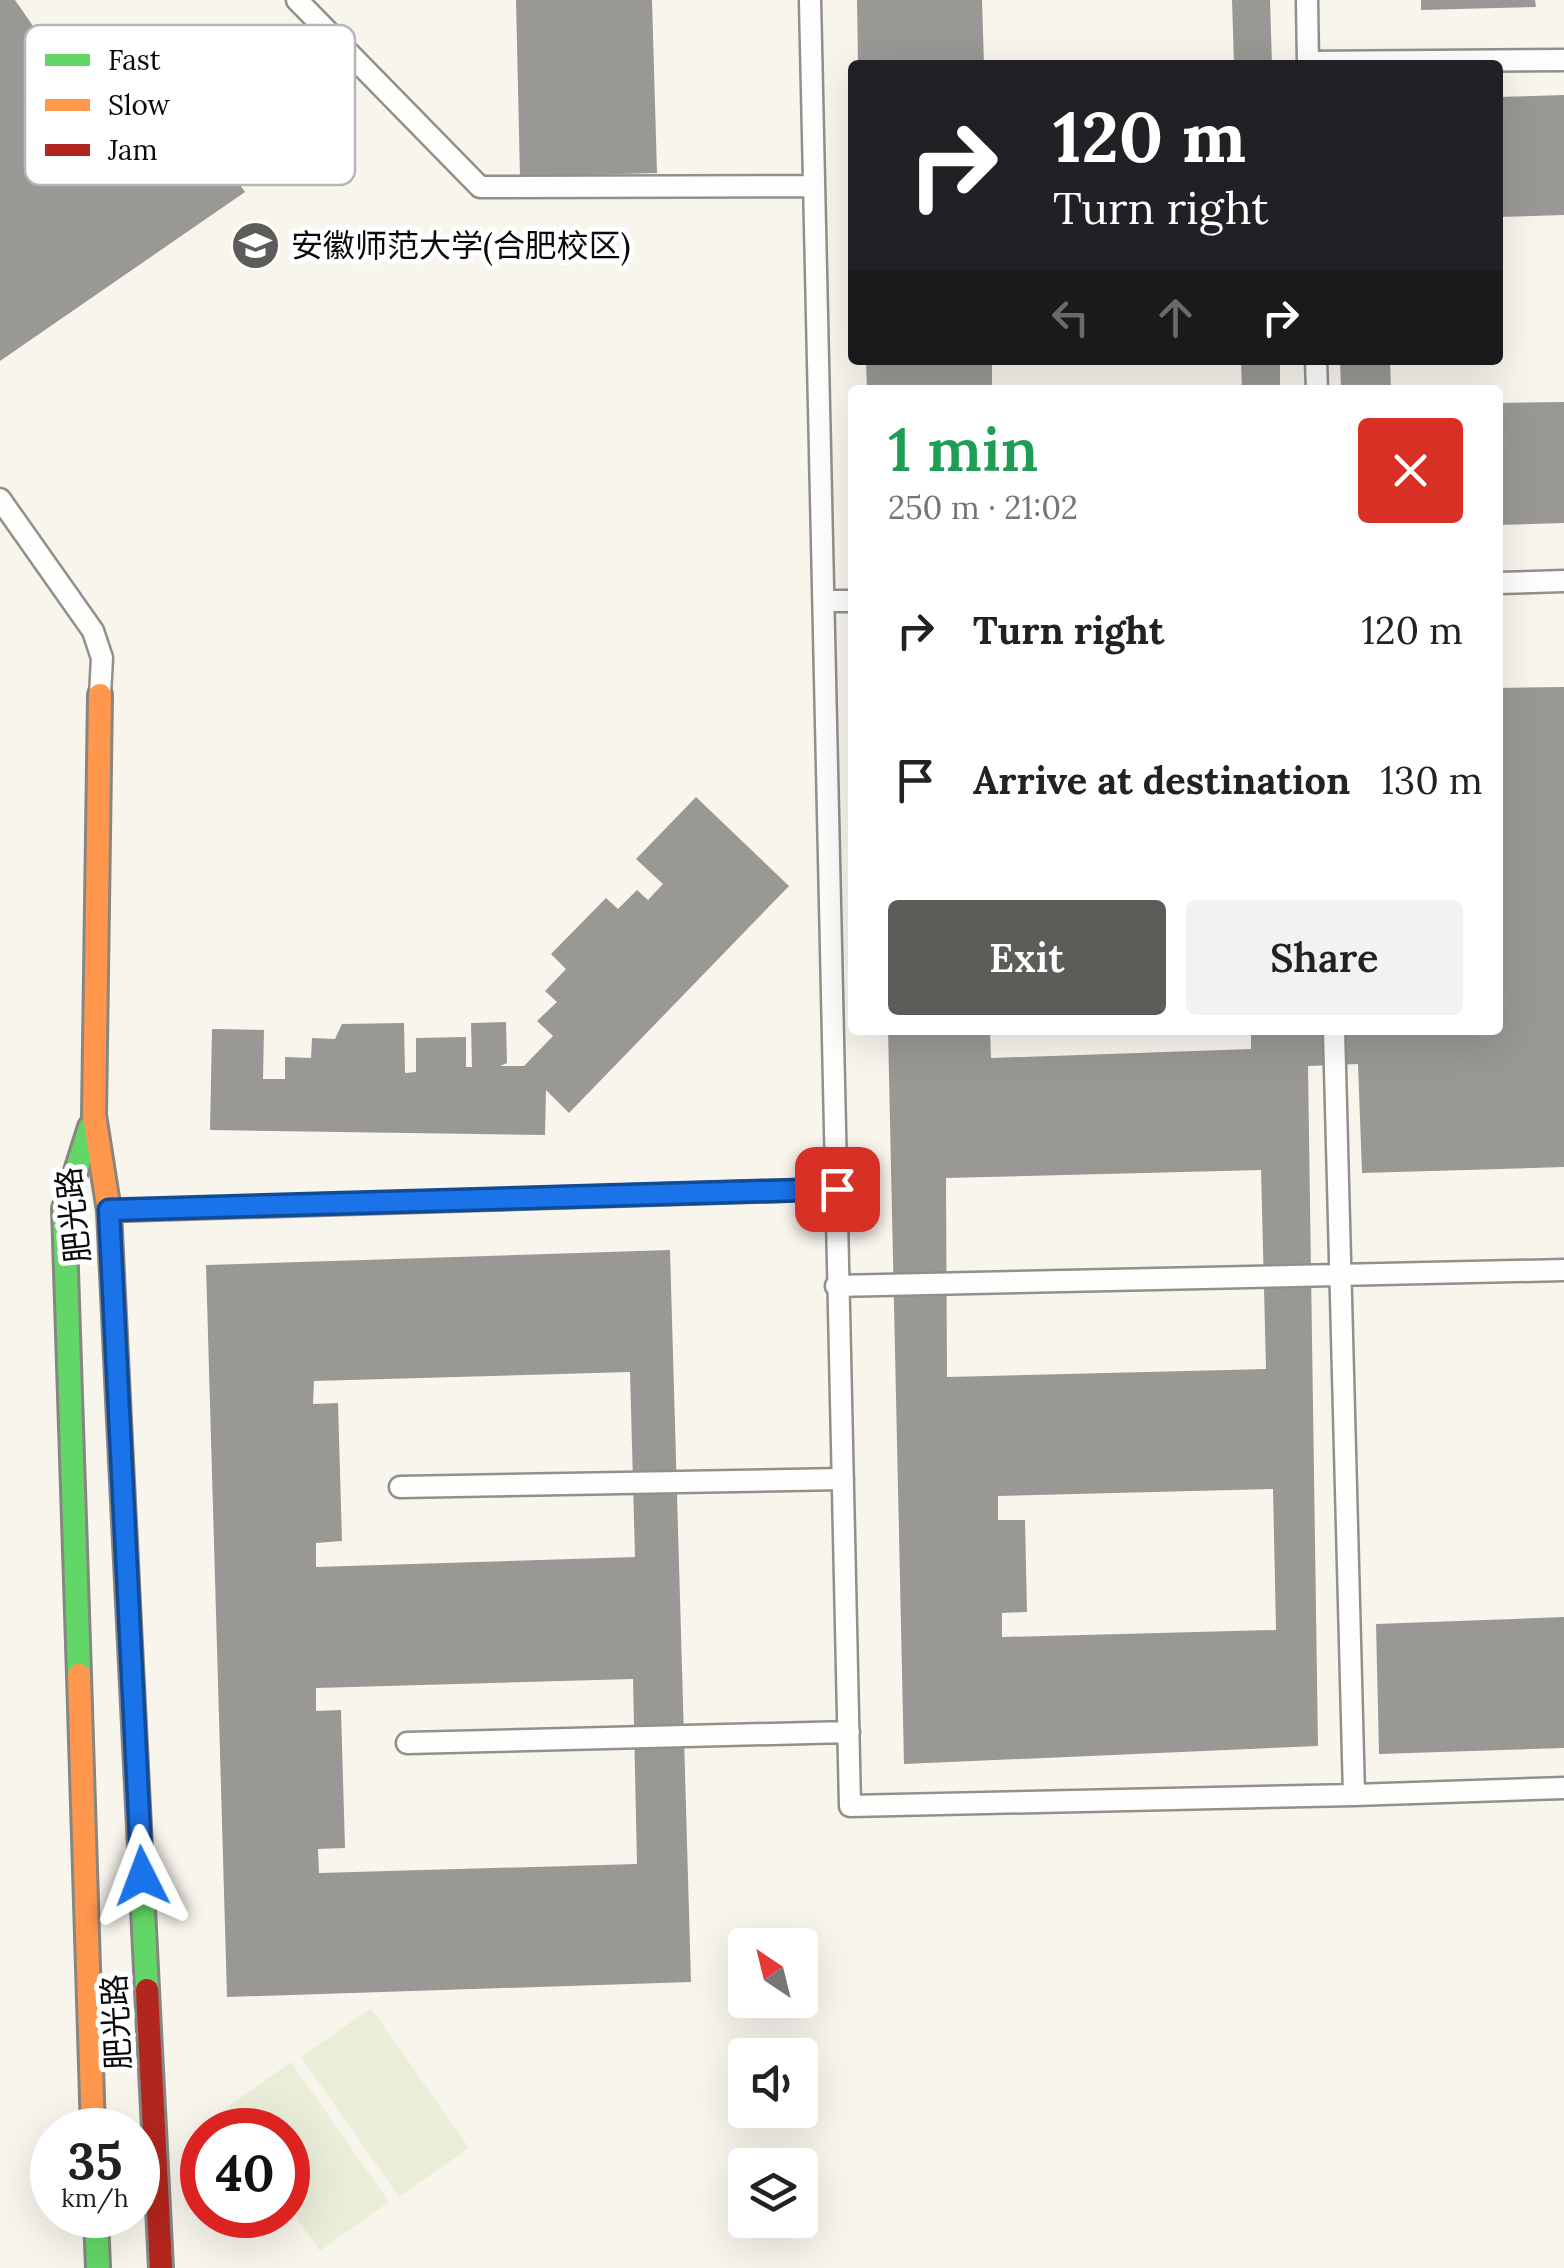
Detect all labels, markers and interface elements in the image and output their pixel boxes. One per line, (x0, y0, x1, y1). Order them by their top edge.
legend (25, 25, 355, 185)
text: Fast (108, 42, 161, 78)
text: Slow (108, 87, 171, 123)
text: 120 m (1053, 92, 1246, 181)
icon: right (888, 100, 1018, 230)
text: Jam (107, 132, 158, 168)
text: Turn right (1053, 179, 1269, 236)
school or university icon: 安徽师范大学(合肥校区) (230, 219, 282, 271)
place label: 安徽师范大学(合肥校区) (291, 225, 631, 266)
icon: left (1043, 290, 1098, 345)
icon: ahead (1148, 290, 1203, 345)
icon: right (1253, 290, 1308, 345)
text: 1 min (888, 411, 1038, 487)
button: close (1358, 418, 1463, 523)
text: 250 m · 21:02 (888, 487, 1078, 528)
icon: right (888, 603, 943, 658)
text: Turn right (973, 606, 1164, 654)
text: 120 m (1361, 606, 1463, 654)
icon: arrive (888, 753, 943, 808)
text: Arrive at destination (973, 756, 1350, 804)
text: 130 m (1380, 756, 1483, 804)
button: Exit (888, 900, 1166, 1015)
button: Share (1186, 900, 1463, 1015)
pin (795, 1147, 880, 1232)
icon: arrive (810, 1162, 865, 1217)
street label: 肥光路 (48, 1165, 98, 1265)
position arrow (90, 1824, 194, 1928)
north arrow (728, 1928, 818, 2018)
map controls (728, 1928, 818, 2238)
street label: 肥光路 (93, 1973, 139, 2071)
button: sound (728, 2038, 818, 2128)
speed limit sign: 40 (180, 2108, 310, 2238)
text: 35 (68, 2129, 123, 2193)
button: layers (728, 2148, 818, 2238)
text: km/h (61, 2182, 129, 2214)

